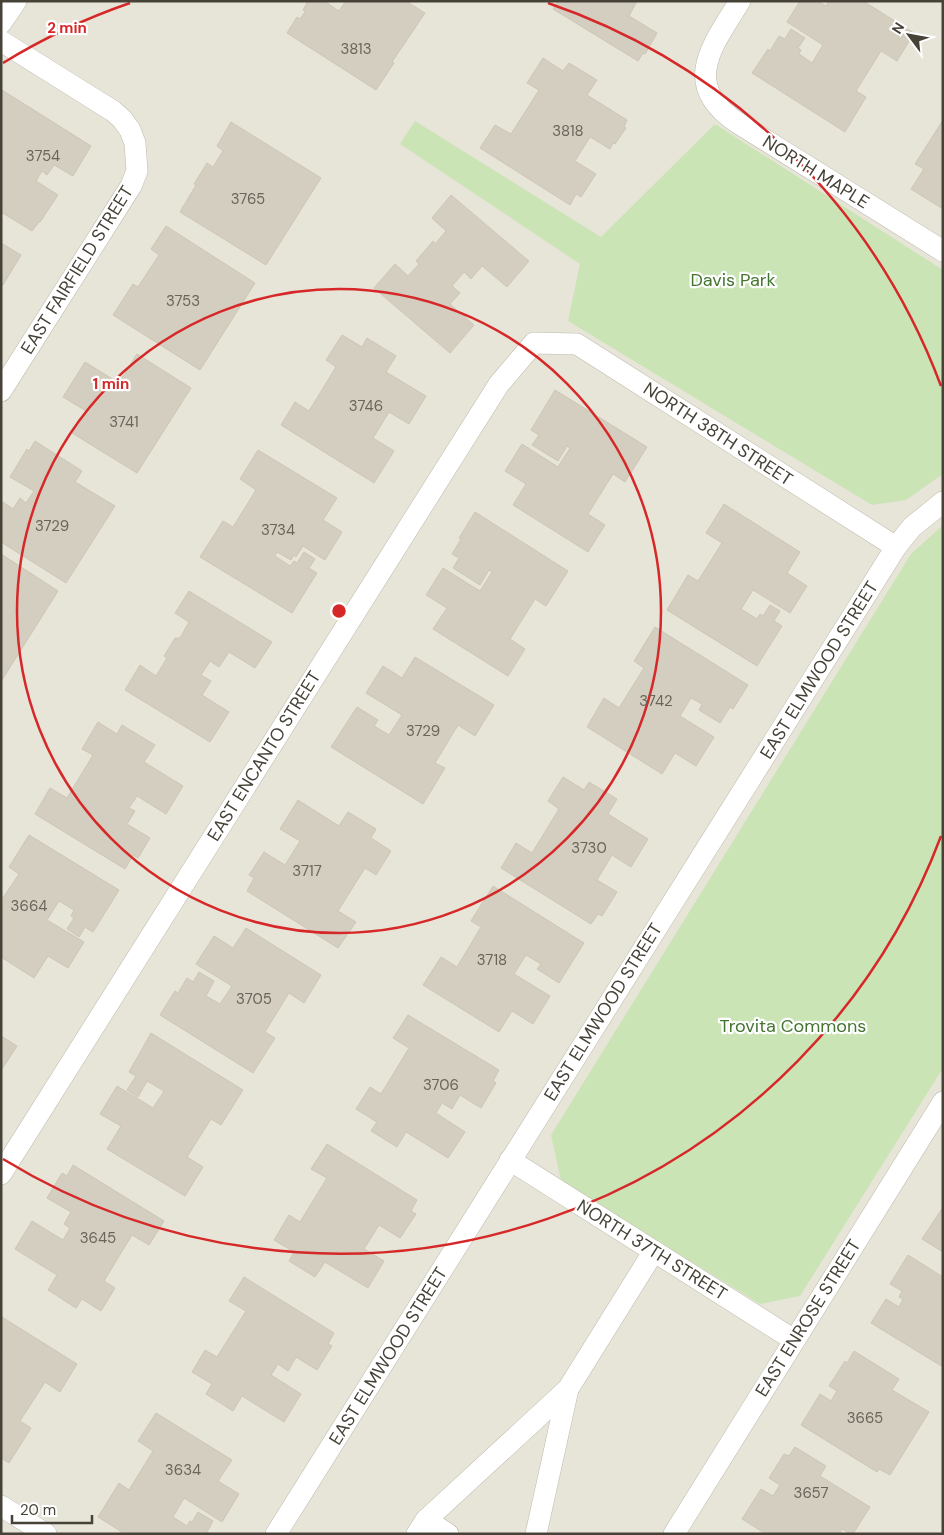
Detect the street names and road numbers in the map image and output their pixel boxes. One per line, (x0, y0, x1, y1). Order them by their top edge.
street label: NORTH MAPLE (758, 130, 874, 214)
street label: EAST FAIRFIELD STREET (15, 181, 139, 359)
street label: NORTH 38TH STREET (639, 377, 797, 491)
street label: EAST ELMWOOD STREET (754, 577, 884, 763)
street label: EAST ENCANTO STREET (202, 666, 326, 846)
street label: EAST ELMWOOD STREET (538, 919, 668, 1105)
street label: NORTH 37TH STREET (572, 1194, 732, 1306)
street label: EAST ENROSE STREET (750, 1235, 866, 1401)
street label: EAST ELMWOOD STREET (323, 1263, 453, 1449)

